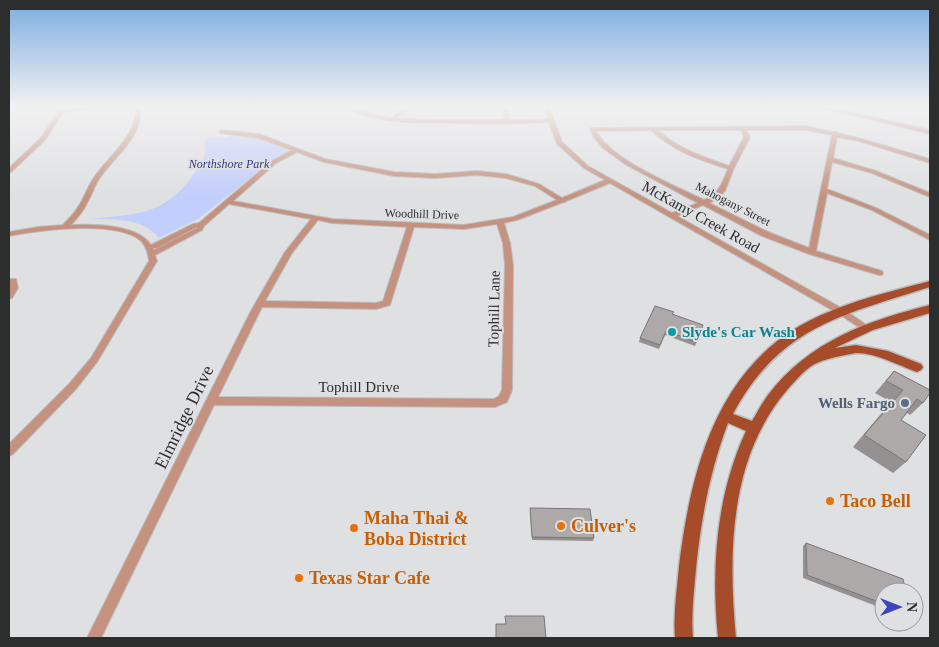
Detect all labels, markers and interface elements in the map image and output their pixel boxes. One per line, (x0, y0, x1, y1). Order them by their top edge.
park label: Northshore Park (188, 157, 270, 171)
street label: McKamy Creek Road (640, 178, 763, 256)
street label: Mahogany Street (693, 179, 773, 229)
street label: Woodhill Drive (384, 206, 460, 222)
street label: Tophill Lane (485, 270, 503, 348)
place label: Slyde's Car Wash (682, 324, 795, 340)
marker: Slyde's Car Wash (666, 326, 678, 338)
street label: Elmridge Drive (150, 362, 218, 472)
street label: Tophill Drive (318, 379, 400, 395)
place label: Wells Fargo (818, 395, 895, 411)
marker: Wells Fargo (899, 397, 911, 409)
place label: Taco Bell (840, 491, 911, 511)
marker: Taco Bell (824, 495, 836, 507)
place label: Maha Thai & Boba District (364, 508, 469, 549)
place label: Culver's (571, 516, 636, 536)
marker: Culver's (555, 520, 567, 532)
marker: Maha Thai & Boba District (348, 522, 360, 534)
place label: Texas Star Cafe (309, 568, 430, 588)
marker: Texas Star Cafe (293, 572, 305, 584)
north arrow (874, 582, 924, 632)
text: N (904, 602, 919, 612)

